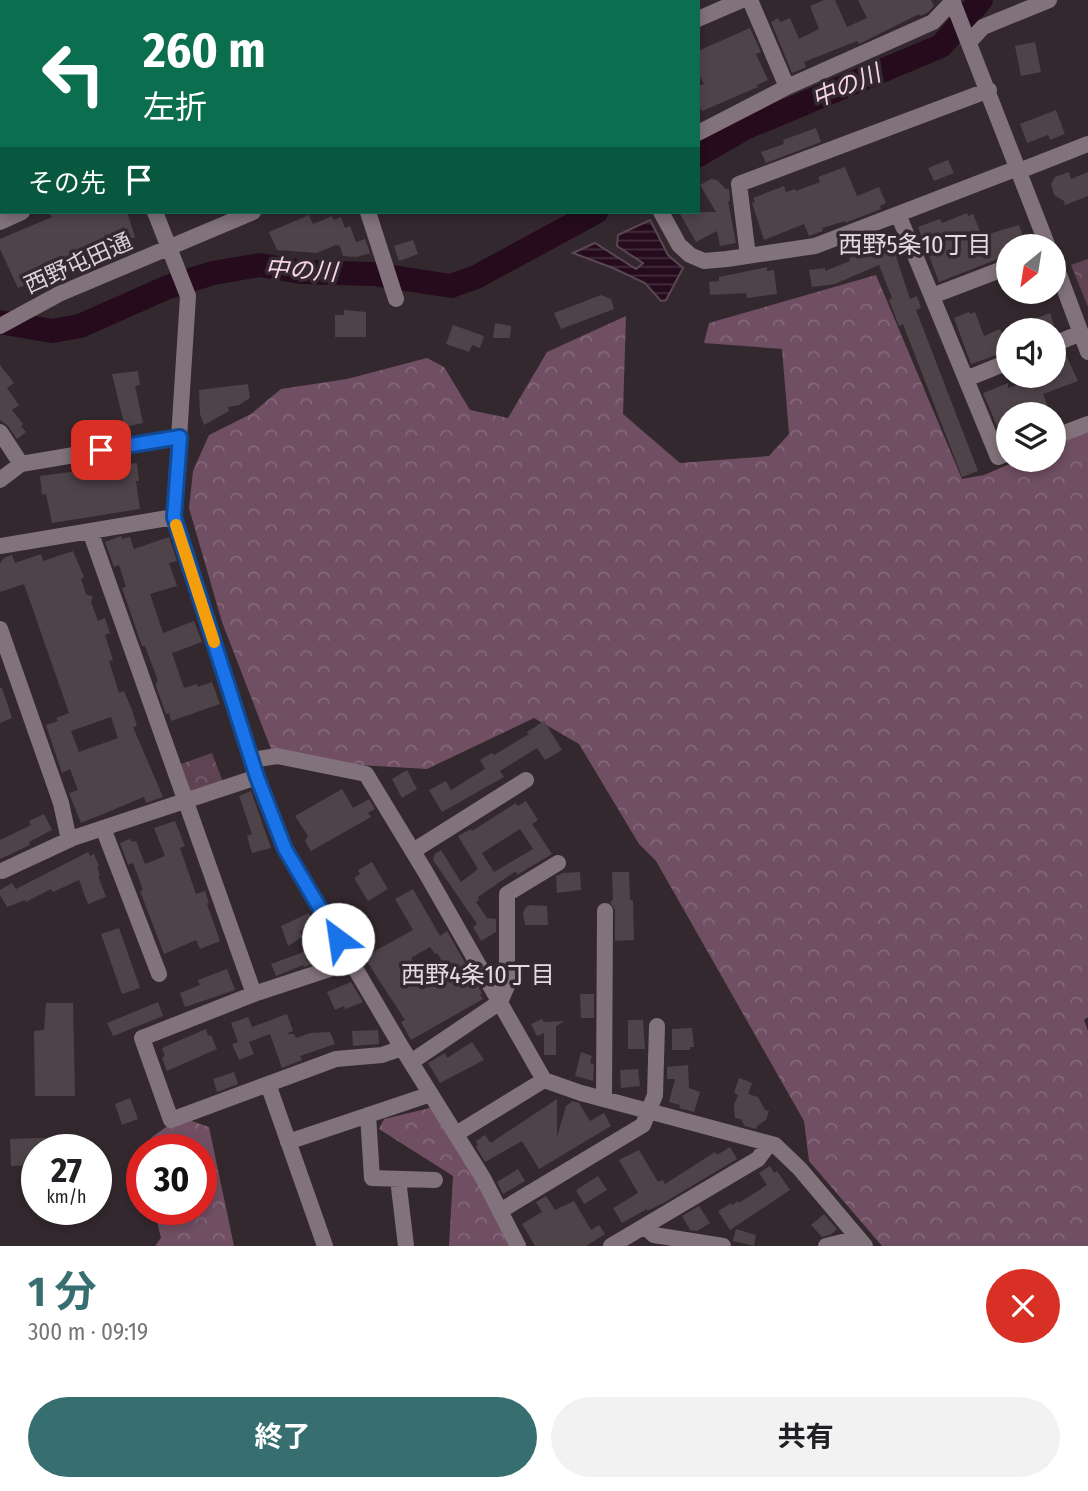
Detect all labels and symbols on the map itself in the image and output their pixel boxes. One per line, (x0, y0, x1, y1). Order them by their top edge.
water label: 中の川 (807, 58, 887, 113)
street label: 西野屯田通 (20, 227, 136, 299)
district label: 西野5条10丁目 (839, 231, 991, 259)
north arrow (996, 234, 1066, 304)
water label: 中の川 (264, 254, 341, 287)
pin (71, 420, 131, 480)
position arrow (301, 902, 375, 976)
district label: 西野4条10丁目 (401, 961, 555, 989)
speed limit sign: 30 (126, 1134, 217, 1225)

